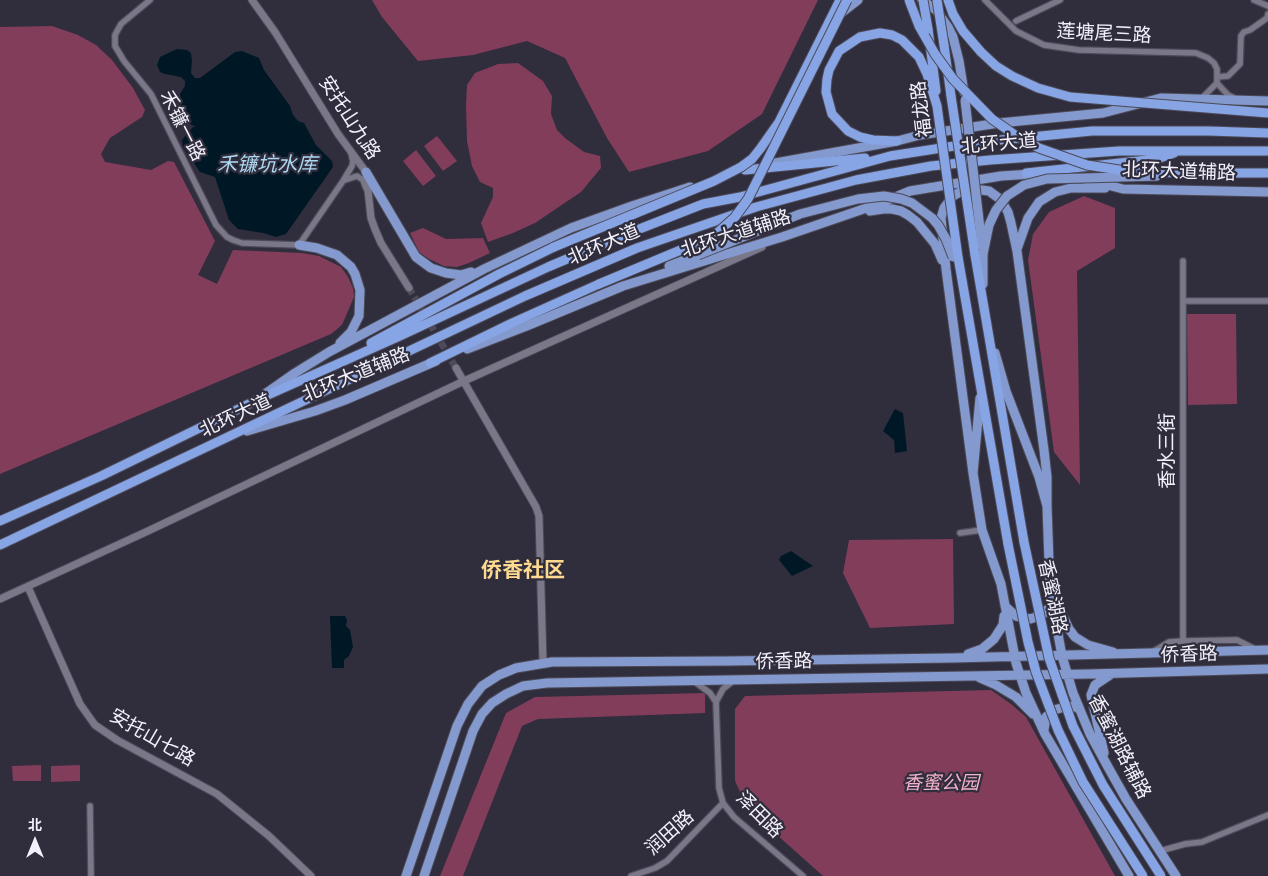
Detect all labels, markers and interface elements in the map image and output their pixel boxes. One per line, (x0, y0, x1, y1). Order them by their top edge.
street label: 莲塘尾三路 (1056, 20, 1152, 48)
street label: 安托山九路 (314, 72, 384, 164)
street label: 福龙路 (907, 79, 937, 139)
street label: 禾镰一路 (155, 87, 209, 165)
street label: 北环大道 (960, 129, 1038, 159)
water label: 禾镰坑水库 (217, 153, 317, 177)
street label: 北环大道辅路 (1122, 159, 1236, 185)
street label: 北环大道辅路 (678, 206, 794, 262)
street label: 北环大道 (565, 220, 643, 270)
street label: 北环大道辅路 (299, 343, 413, 407)
street label: 北环大道 (197, 390, 275, 442)
street label: 香水三街 (1157, 413, 1179, 489)
street label: 香蜜湖路 (1033, 557, 1071, 637)
district label: 侨香社区 (481, 558, 565, 584)
street label: 侨香路 (1160, 643, 1218, 667)
street label: 侨香路 (755, 650, 813, 674)
street label: 香蜜湖路辅路 (1083, 691, 1155, 803)
street label: 安托山七路 (105, 704, 199, 772)
park label: 香蜜公园 (903, 773, 979, 795)
street label: 泽田路 (731, 787, 787, 843)
street label: 润田路 (641, 805, 699, 861)
north arrow (10, 816, 60, 866)
text: 北 (28, 817, 42, 834)

